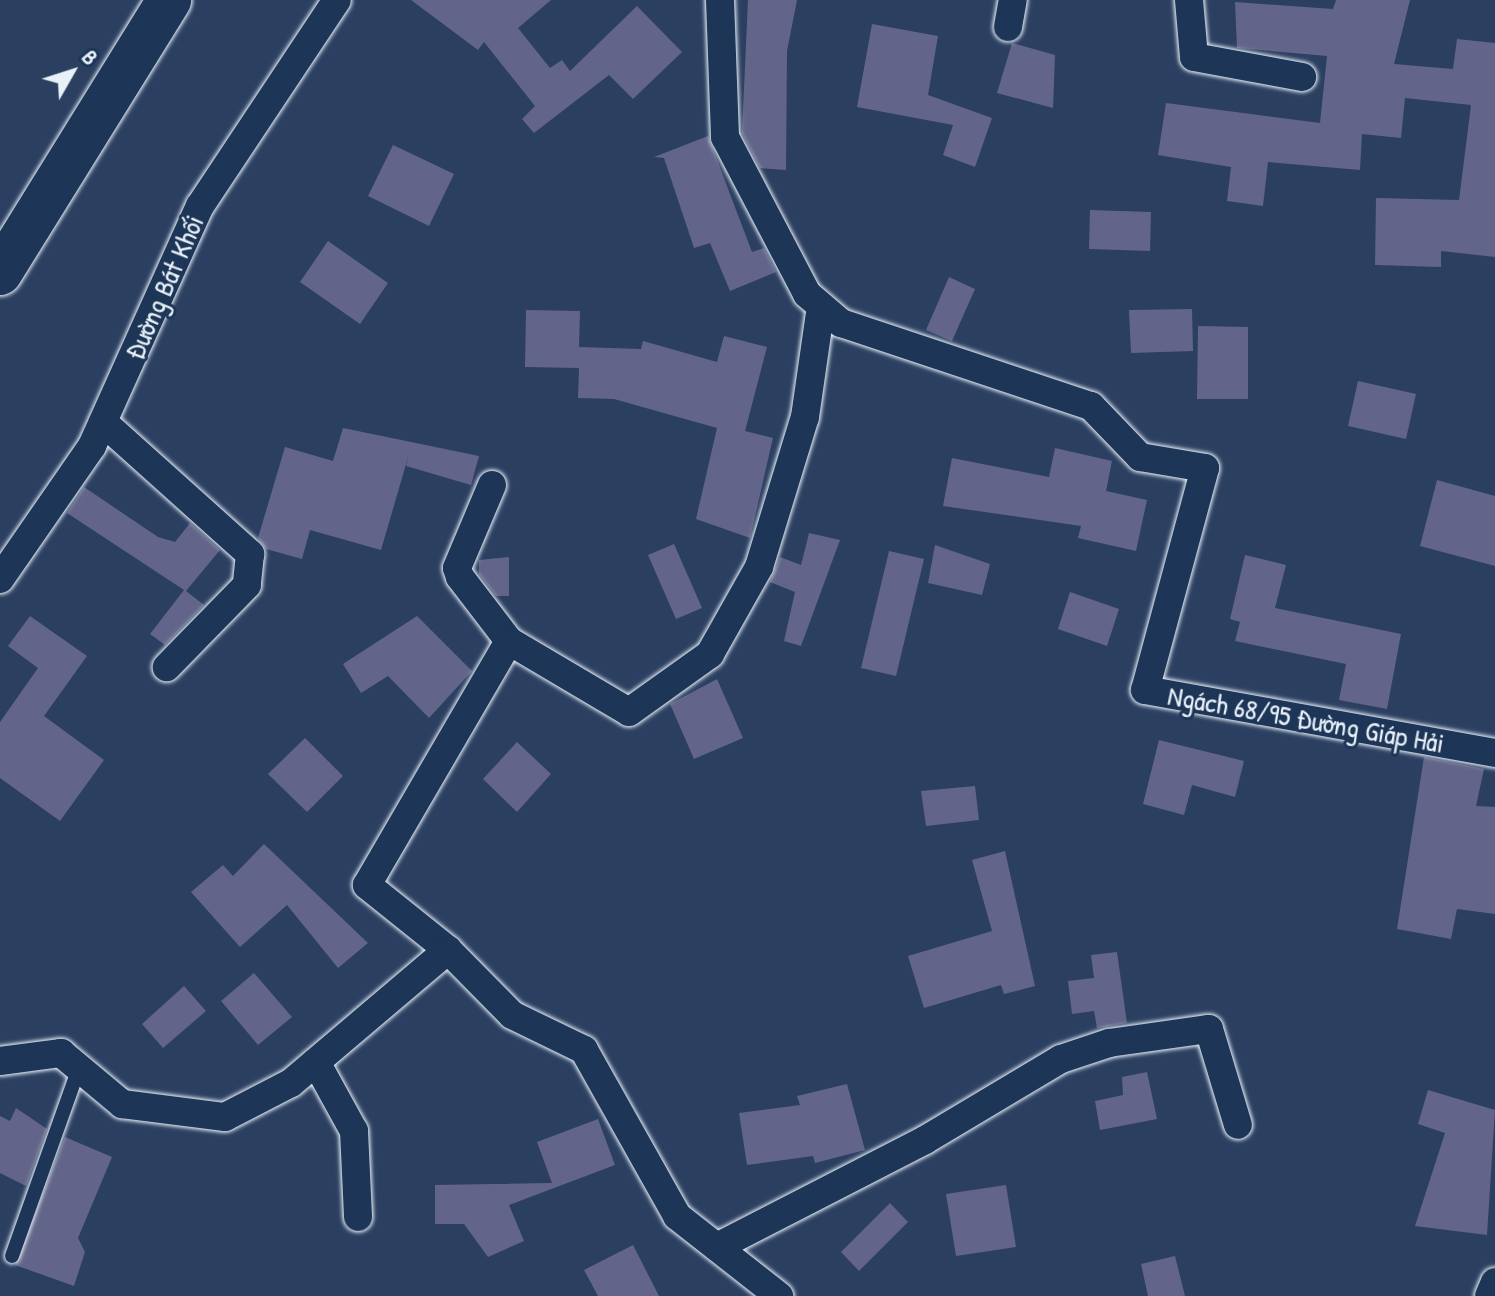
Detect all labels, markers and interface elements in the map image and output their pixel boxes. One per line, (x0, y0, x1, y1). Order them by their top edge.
north arrow (32, 32, 112, 112)
text: B (75, 43, 106, 71)
street label: Đường Bát Khối (117, 210, 211, 364)
street label: Ngách 68/95 Đường Giáp Hải (1165, 678, 1447, 760)

